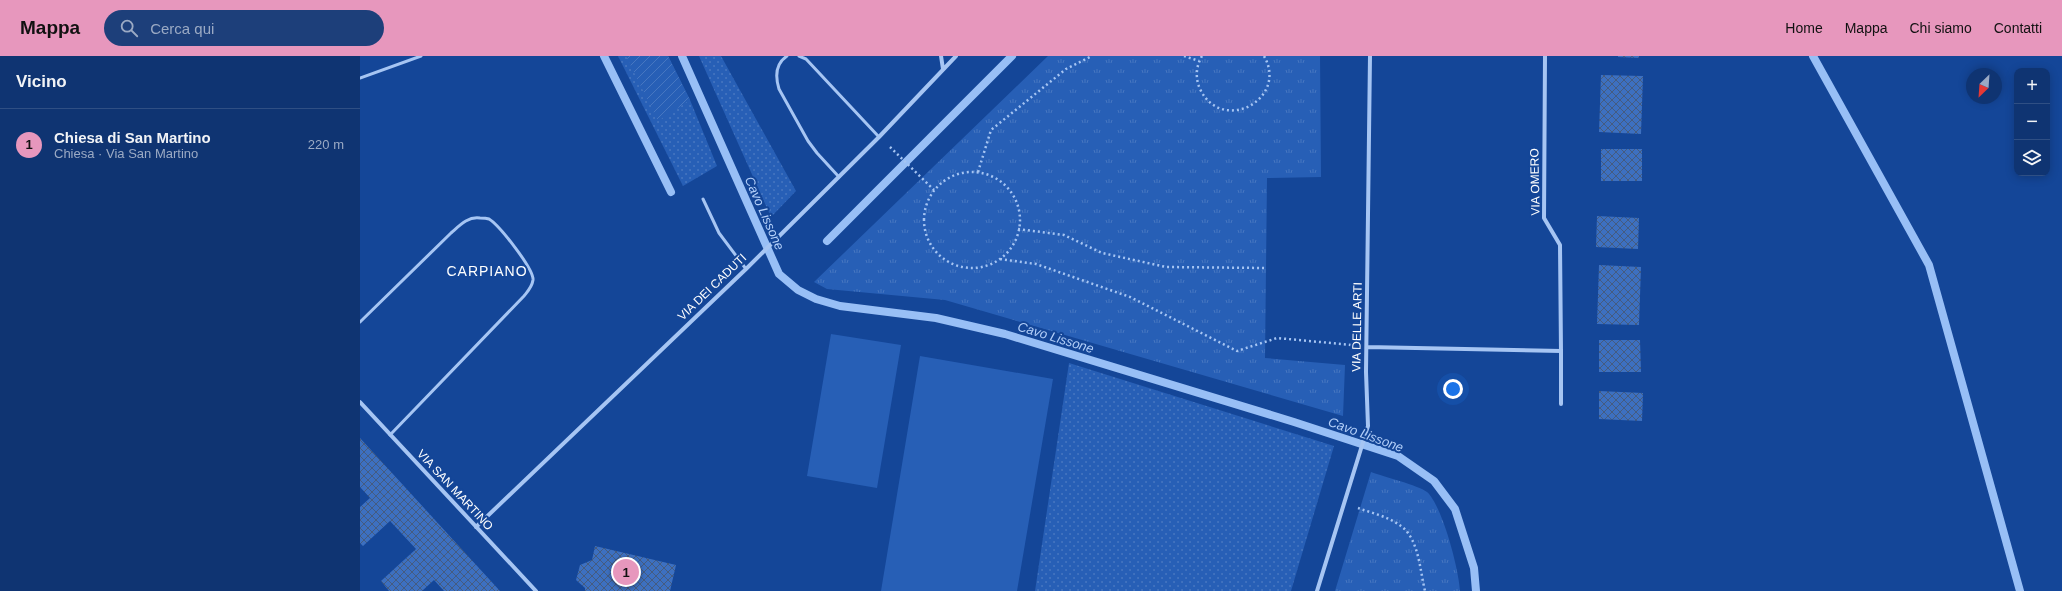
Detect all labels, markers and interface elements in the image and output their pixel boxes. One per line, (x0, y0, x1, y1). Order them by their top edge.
search box (104, 10, 384, 46)
text: Mappa (20, 17, 80, 38)
icon: search (118, 17, 140, 39)
text: Cerca qui (150, 20, 214, 37)
text: Home (1785, 20, 1823, 36)
text: Mappa (1845, 20, 1888, 36)
text: Chi siamo (1910, 20, 1972, 36)
text: Contatti (1994, 20, 2042, 36)
north arrow (1966, 68, 2002, 104)
map controls (2014, 68, 2050, 176)
button: + (2014, 68, 2050, 104)
text: Vicino (16, 72, 67, 91)
button: − (2014, 104, 2050, 140)
text: Chiesa di San Martino (54, 129, 211, 146)
text: 1 (25, 137, 33, 152)
text: 220 m (308, 137, 344, 152)
button: layers (2014, 140, 2050, 176)
text: Chiesa · Via San Martino (54, 146, 198, 161)
street label: VIA OMERO (1527, 148, 1543, 216)
water label: Cavo Lissone (742, 174, 787, 252)
street label: VIA DEI CADUTI (675, 251, 749, 323)
district label: CARPIANO (446, 263, 528, 279)
street label: VIA DELLE ARTI (1349, 282, 1365, 372)
water label: Cavo Lissone (1016, 319, 1096, 356)
your location (1443, 379, 1463, 399)
water label: Cavo Lissone (1326, 414, 1405, 455)
street label: VIA SAN MARTINO (414, 447, 496, 533)
pin: 1 (613, 557, 639, 587)

